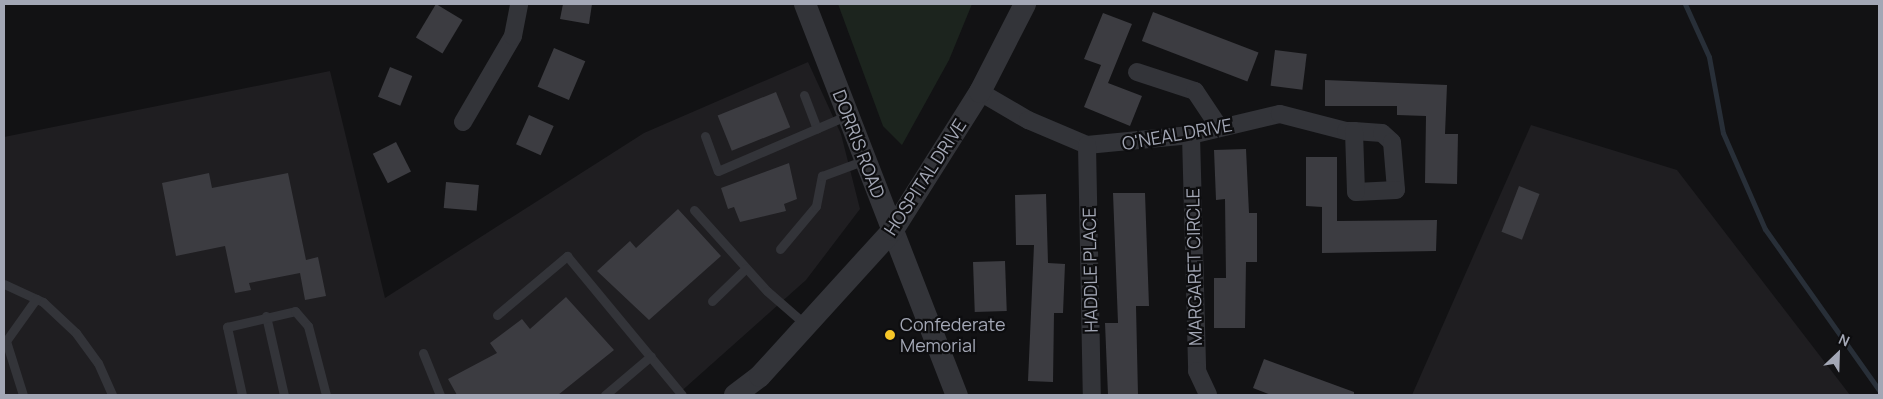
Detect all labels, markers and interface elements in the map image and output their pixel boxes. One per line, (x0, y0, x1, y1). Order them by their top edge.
street label: DORRIS ROAD (828, 87, 890, 201)
street label: O'NEAL DRIVE (1120, 114, 1234, 154)
street label: HOSPITAL DRIVE (879, 115, 971, 239)
street label: MARGARET CIRCLE (1182, 188, 1206, 346)
street label: HADDLE PLACE (1078, 207, 1102, 333)
place label: Confederate Memorial (900, 314, 1005, 356)
marker: Confederate Memorial (884, 329, 896, 341)
north arrow (1813, 329, 1863, 379)
text: N (1836, 329, 1853, 351)

